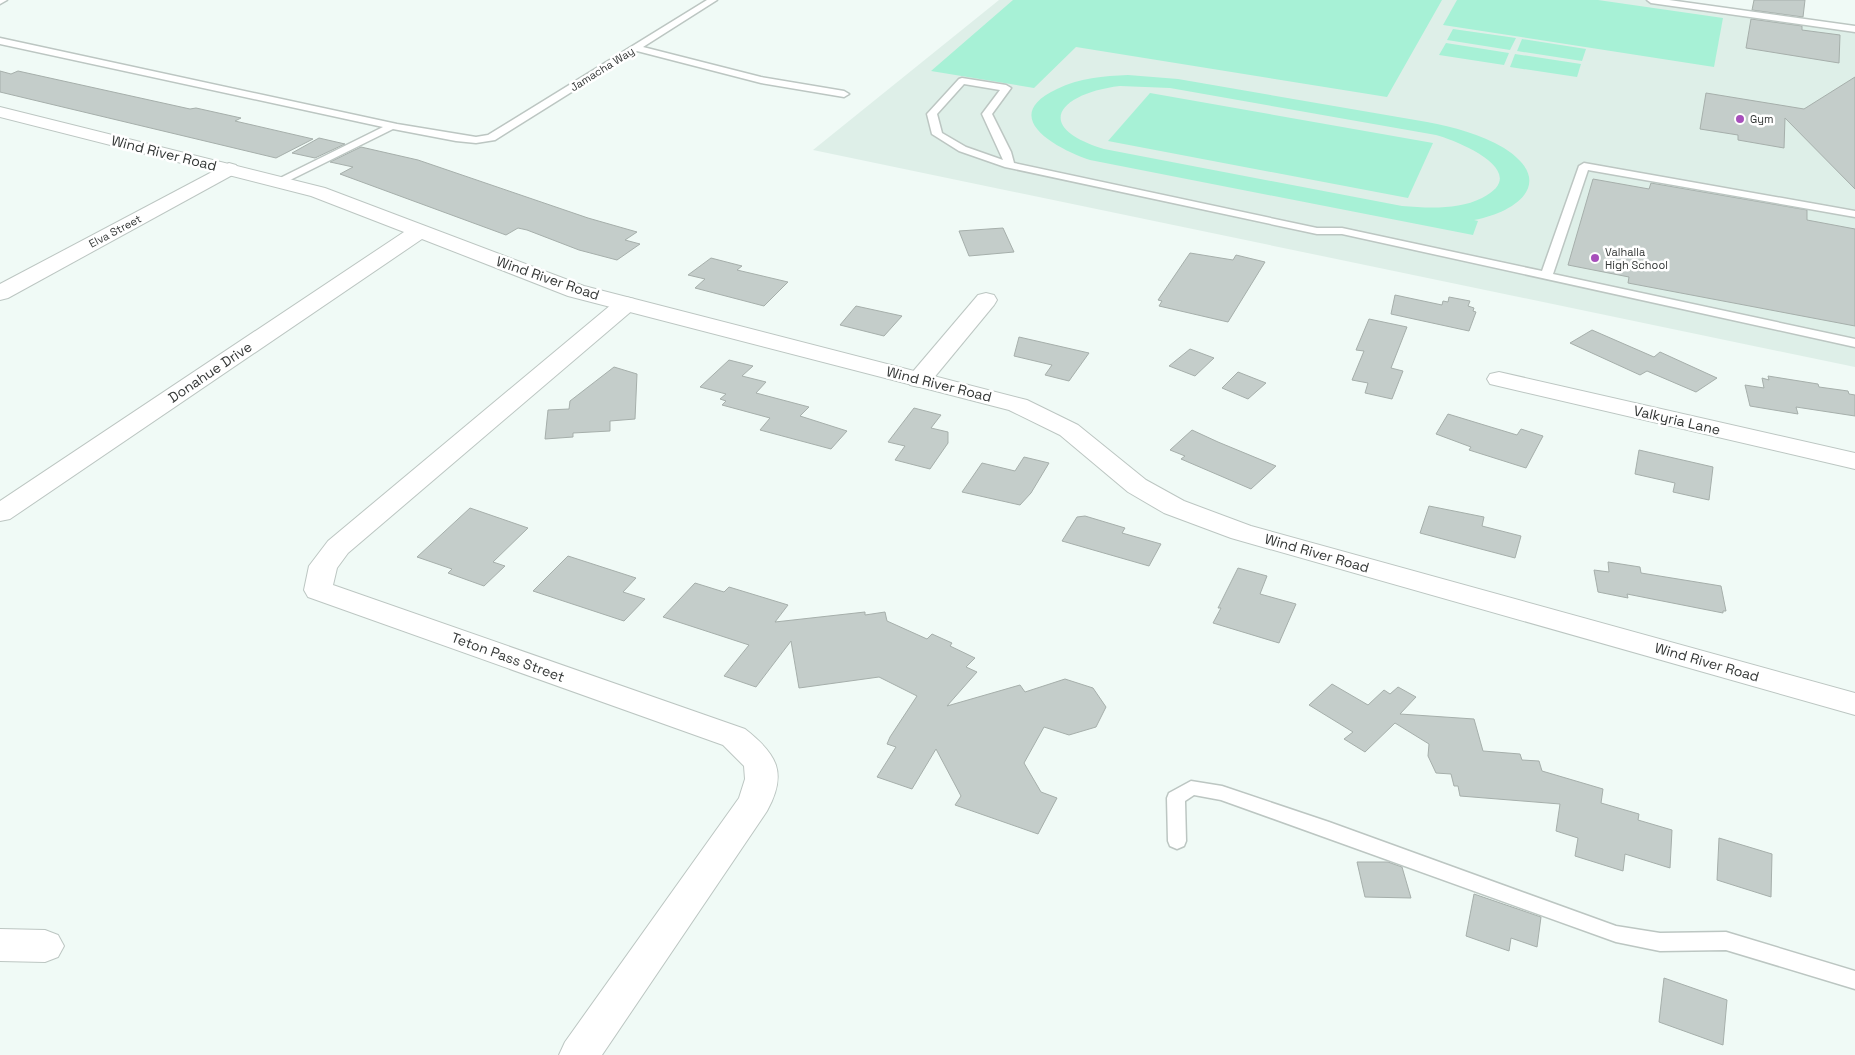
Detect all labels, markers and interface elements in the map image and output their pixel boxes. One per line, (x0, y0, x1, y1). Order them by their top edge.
street label: Jamacha Way (567, 44, 637, 94)
place label: Gym (1750, 112, 1773, 126)
marker: Gym (1734, 113, 1746, 125)
street label: Wind River Road (109, 131, 219, 175)
street label: Elva Street (86, 211, 144, 251)
place label: Valhalla High School (1605, 245, 1668, 272)
street label: Wind River Road (494, 252, 602, 304)
marker: Valhalla High School (1589, 252, 1601, 264)
street label: Donahue Drive (165, 337, 255, 407)
street label: Wind River Road (884, 362, 994, 406)
street label: Valkyria Lane (1632, 401, 1722, 439)
street label: Wind River Road (1263, 529, 1371, 577)
street label: Teton Pass Street (449, 628, 567, 686)
street label: Wind River Road (1653, 638, 1761, 686)

